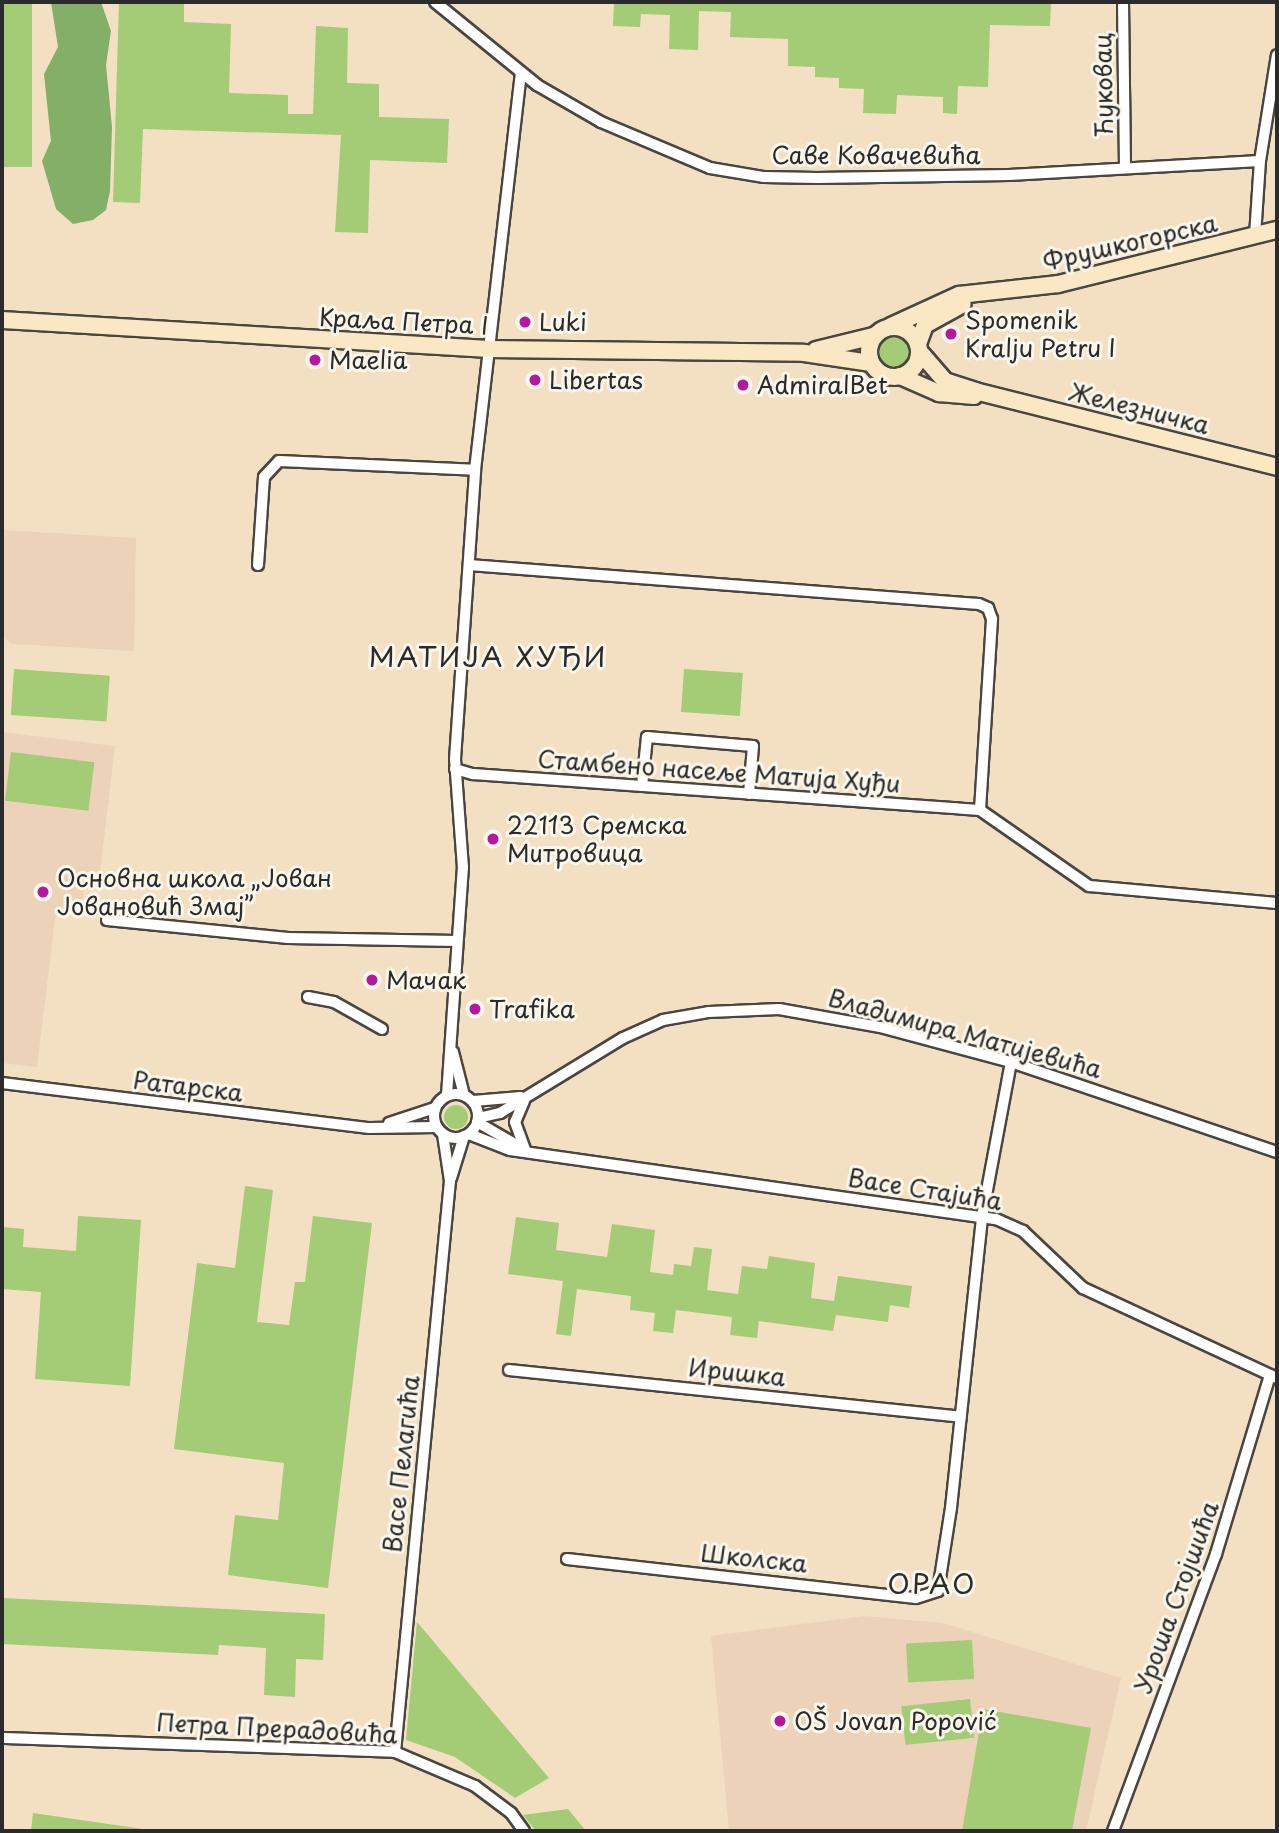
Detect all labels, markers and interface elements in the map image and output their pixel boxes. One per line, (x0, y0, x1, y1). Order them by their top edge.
street label: Ћуковац (1088, 33, 1118, 137)
street label: Саве Ковачевића (770, 141, 982, 169)
street label: Фрушкогорска (1040, 208, 1220, 276)
street label: Краља Петра I (318, 302, 490, 340)
place label: Spomenik Kralju Petru I (965, 306, 1117, 362)
place label: Luki (539, 308, 587, 336)
marker: Luki (517, 314, 533, 330)
marker: Spomenik Kralju Petru I (943, 326, 959, 342)
place label: Maelia (329, 346, 408, 374)
marker: Maelia (307, 352, 323, 368)
place label: Libertas (549, 366, 643, 394)
place label: AdmiralBet (757, 371, 888, 399)
marker: Libertas (527, 372, 543, 388)
marker: AdmiralBet (735, 377, 751, 393)
street label: Железничка (1066, 377, 1212, 439)
district label: МАТИЈА ХУЂИ (371, 639, 605, 673)
street label: Стамбено насеље Матија Хуђи (534, 744, 904, 798)
place label: 22113 Сремска Митровица (507, 811, 687, 867)
marker: 22113 Сремска Митровица (485, 831, 501, 847)
place label: Основна школа „Јован Јовановић Змај” (57, 864, 333, 920)
marker: Основна школа „Јован Јовановић Змај” (35, 884, 51, 900)
place label: Мачак (386, 966, 466, 994)
marker: Мачак (364, 972, 380, 988)
street label: Владимира Матијевића (825, 983, 1105, 1083)
place label: Trafika (489, 995, 575, 1023)
marker: Trafika (467, 1001, 483, 1017)
street label: Ратарска (131, 1065, 245, 1107)
street label: Васе Стајића (844, 1162, 1006, 1216)
street label: Иришка (687, 1353, 787, 1391)
street label: Васе Пелагића (377, 1374, 425, 1554)
street label: Уроша Стојшића (1128, 1497, 1224, 1697)
street label: Школска (699, 1538, 809, 1578)
district label: ОРАО (888, 1566, 976, 1600)
street label: Петра Прерадовића (156, 1707, 398, 1749)
place label: OŠ Jovan Popović (794, 1707, 997, 1735)
marker: OŠ Jovan Popović (772, 1713, 788, 1729)

